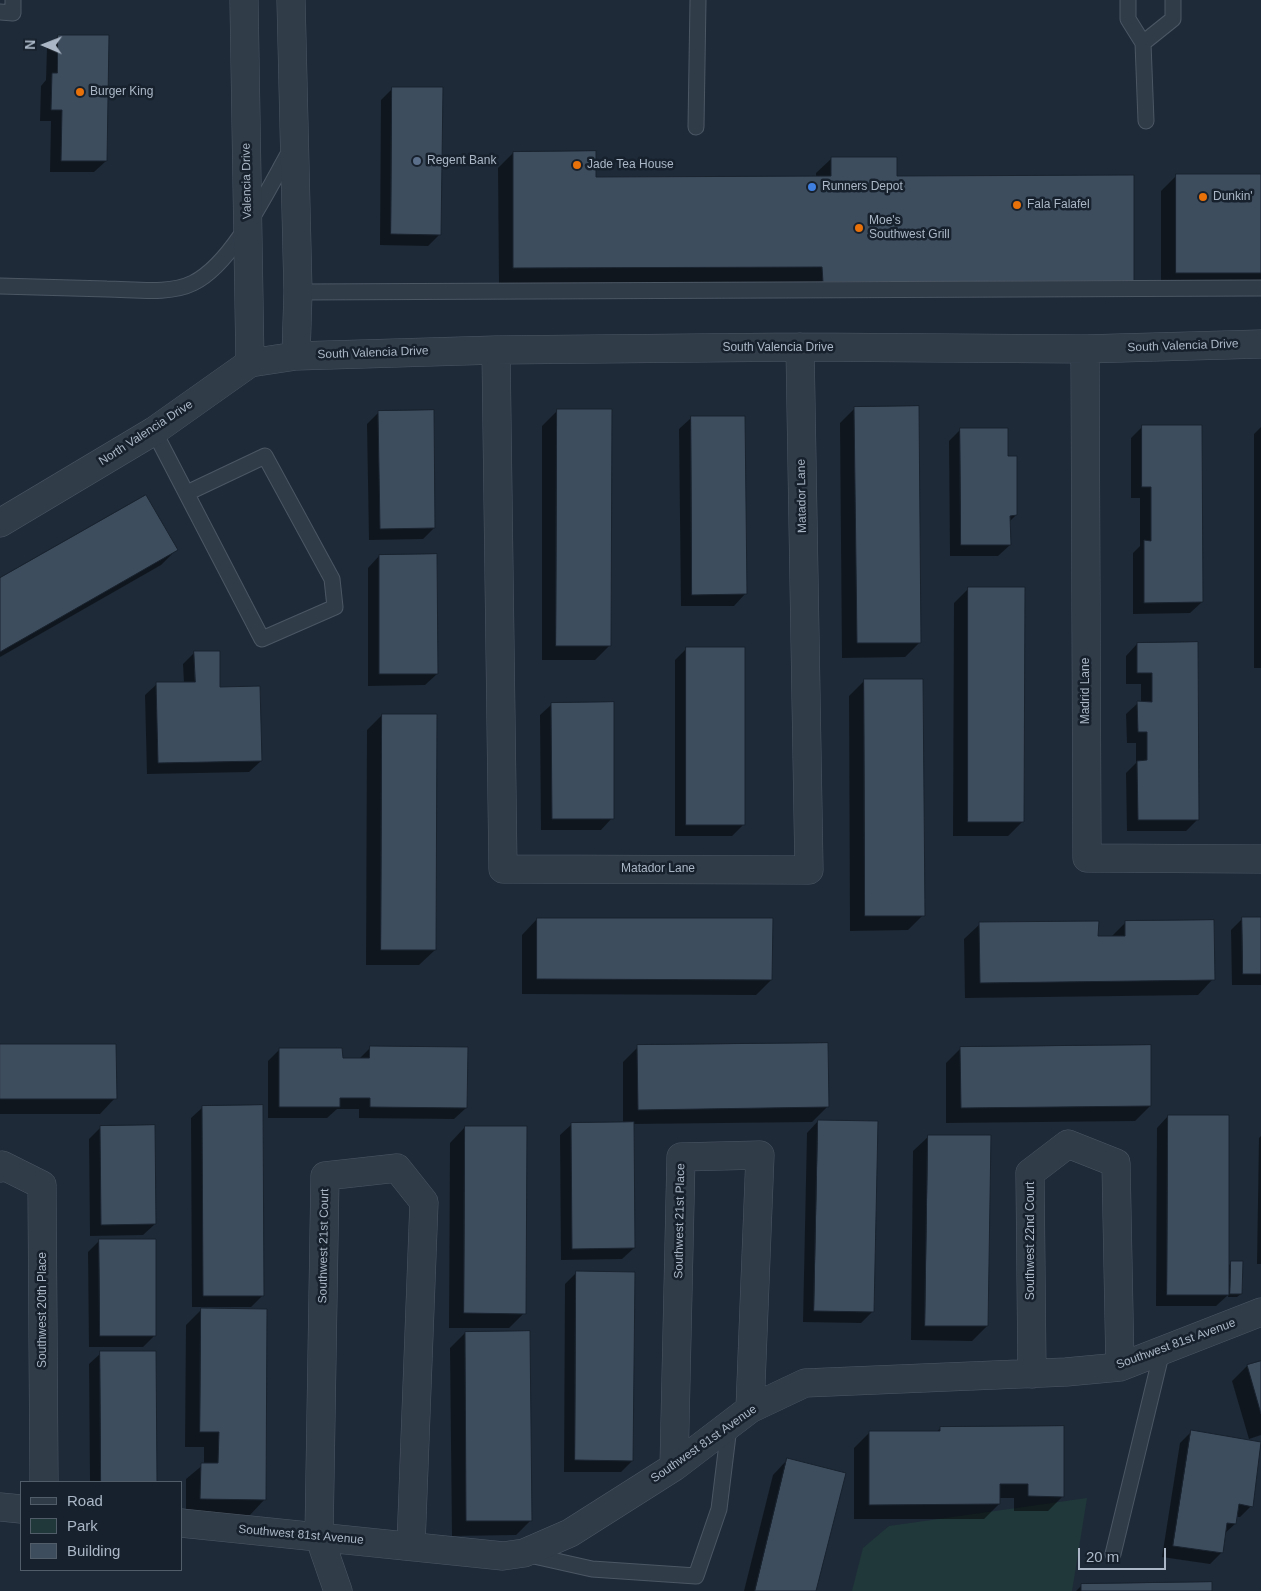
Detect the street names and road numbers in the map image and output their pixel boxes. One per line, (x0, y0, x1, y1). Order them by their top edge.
street label: Valencia Drive (239, 143, 255, 219)
street label: South Valencia Drive (1127, 337, 1239, 355)
street label: South Valencia Drive (722, 341, 834, 355)
street label: South Valencia Drive (317, 344, 429, 362)
street label: North Valencia Drive (96, 397, 196, 469)
street label: Matador Lane (794, 459, 810, 533)
street label: Madrid Lane (1079, 658, 1093, 724)
street label: Matador Lane (621, 862, 695, 876)
street label: Southwest 21st Place (672, 1163, 688, 1279)
street label: Southwest 22nd Court (1024, 1182, 1038, 1300)
street label: Southwest 21st Court (316, 1189, 332, 1303)
street label: Southwest 20th Place (36, 1252, 50, 1368)
street label: Southwest 81st Avenue (1114, 1316, 1238, 1372)
street label: Southwest 81st Avenue (648, 1402, 760, 1486)
street label: Southwest 81st Avenue (238, 1522, 364, 1548)

